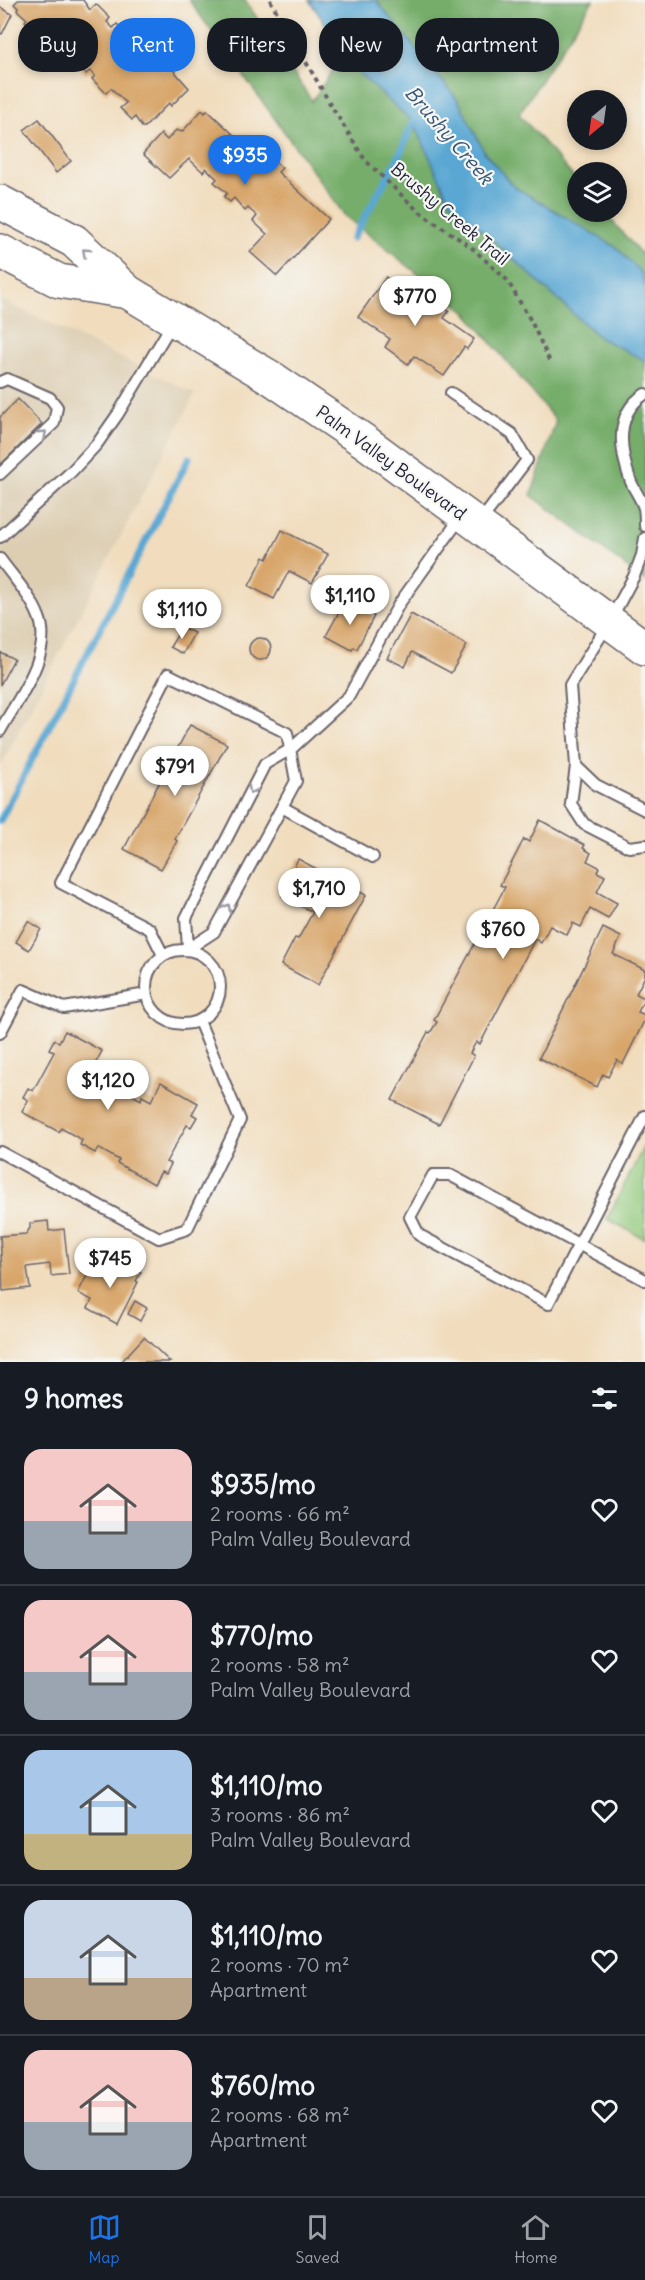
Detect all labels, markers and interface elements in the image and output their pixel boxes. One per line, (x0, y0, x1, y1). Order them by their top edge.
chip: Buy (18, 18, 98, 72)
chip: Rent (110, 18, 195, 72)
chip: Filters (207, 18, 307, 72)
chip: New (319, 18, 403, 72)
chip: Apartment (415, 18, 559, 72)
water label: Brushy Creek (400, 80, 500, 190)
north arrow (567, 90, 627, 150)
map controls (567, 90, 627, 222)
pin: $935 (209, 135, 281, 186)
text: $935 (222, 142, 268, 167)
street label: Brushy Creek Trail (386, 157, 514, 270)
button: layers (567, 162, 627, 222)
one-way arrow (82, 248, 92, 259)
pin: $770 (379, 276, 451, 327)
text: $770 (393, 283, 437, 308)
street label: Palm Valley Boulevard (311, 400, 471, 525)
one-way arrow (36, 430, 46, 441)
pin: $1,110 (301, 575, 399, 626)
text: $1,110 (324, 582, 376, 607)
pin: $1,110 (133, 589, 231, 640)
text: $1,110 (156, 596, 208, 621)
pin: $791 (139, 746, 211, 797)
text: $791 (155, 753, 195, 778)
one-way arrow (248, 783, 259, 794)
pin: $1,710 (270, 868, 368, 919)
text: $1,710 (292, 875, 346, 900)
one-way arrow (220, 904, 231, 914)
pin: $760 (467, 909, 539, 960)
text: $760 (480, 916, 526, 941)
pin: $1,120 (59, 1060, 157, 1111)
text: $1,120 (81, 1067, 135, 1092)
pin: $745 (74, 1238, 146, 1289)
text: $745 (88, 1245, 132, 1270)
text: 9 homes (24, 1382, 123, 1415)
icon: filters (588, 1382, 621, 1415)
text: $935/mo (210, 1468, 316, 1501)
icon: home (72, 1473, 144, 1545)
icon: heart (588, 1493, 621, 1526)
text: 2 rooms · 66 m² (210, 1501, 350, 1526)
text: Palm Valley Boulevard (210, 1526, 411, 1551)
text: $770/mo (210, 1619, 313, 1652)
icon: home (72, 1624, 144, 1696)
icon: heart (588, 1644, 621, 1677)
text: 2 rooms · 58 m² (210, 1652, 350, 1677)
text: Palm Valley Boulevard (210, 1677, 411, 1702)
text: $1,110/mo (210, 1769, 323, 1802)
icon: home (72, 1774, 144, 1846)
icon: heart (588, 1794, 621, 1827)
text: 3 rooms · 86 m² (210, 1802, 350, 1827)
text: Palm Valley Boulevard (210, 1827, 411, 1852)
text: $1,110/mo (210, 1919, 323, 1952)
icon: home (72, 1924, 144, 1996)
icon: heart (588, 1944, 621, 1977)
text: 2 rooms · 70 m² (210, 1952, 350, 1977)
text: Apartment (210, 1977, 307, 2002)
text: $760/mo (210, 2069, 315, 2102)
icon: home (72, 2074, 144, 2146)
icon: heart (588, 2094, 621, 2127)
text: 2 rooms · 68 m² (210, 2102, 350, 2127)
text: Apartment (210, 2127, 307, 2152)
tab: Map (88, 2211, 121, 2267)
tab: Saved (296, 2211, 339, 2267)
tab: Home (514, 2211, 557, 2267)

